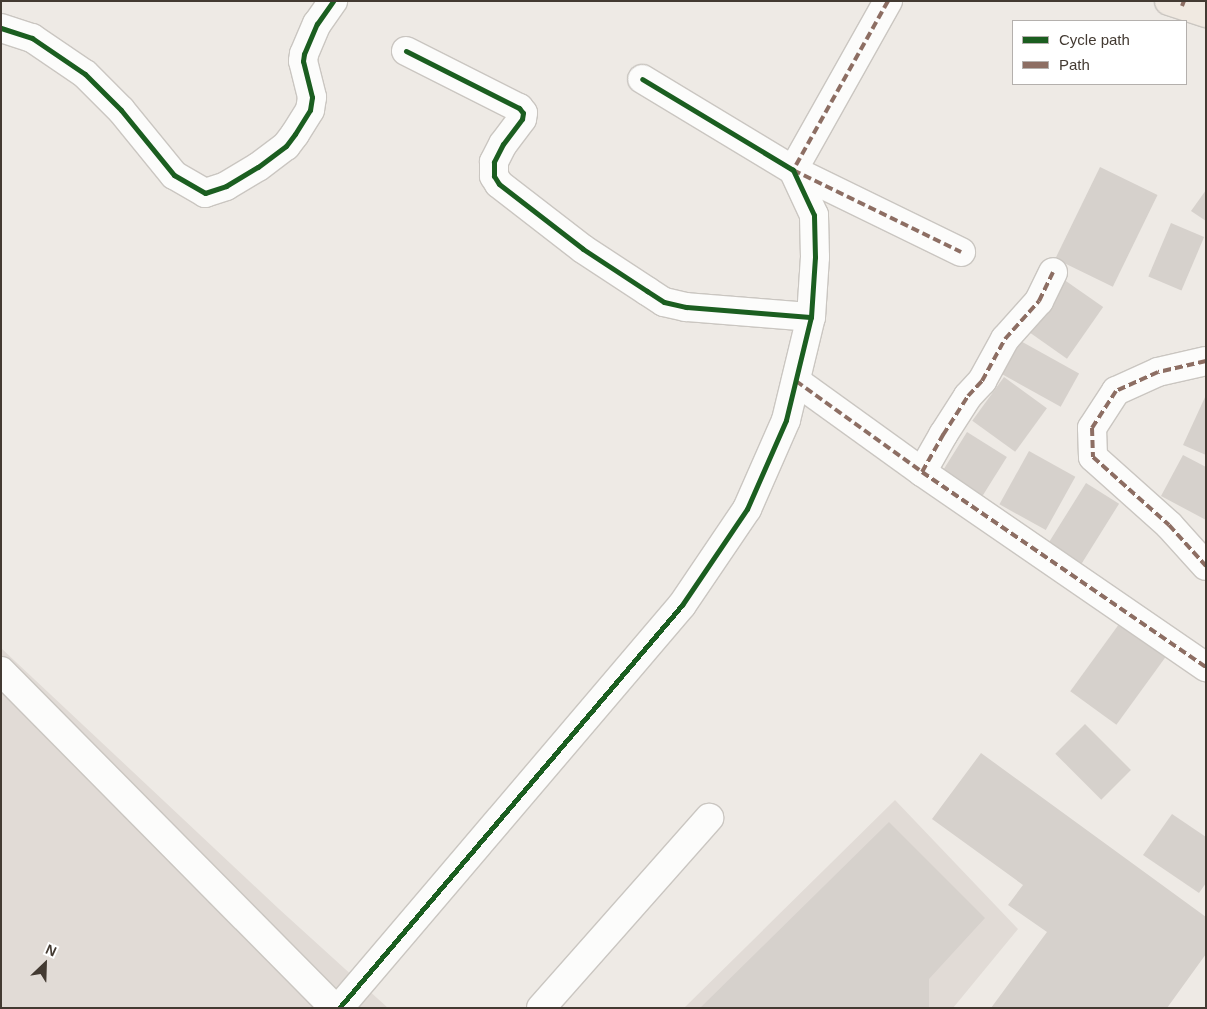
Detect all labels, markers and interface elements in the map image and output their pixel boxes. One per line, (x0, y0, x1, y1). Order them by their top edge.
legend (1012, 20, 1187, 85)
text: Cycle path (1059, 31, 1130, 48)
text: Path (1059, 56, 1090, 73)
north arrow (20, 939, 70, 989)
text: N (43, 941, 59, 960)

